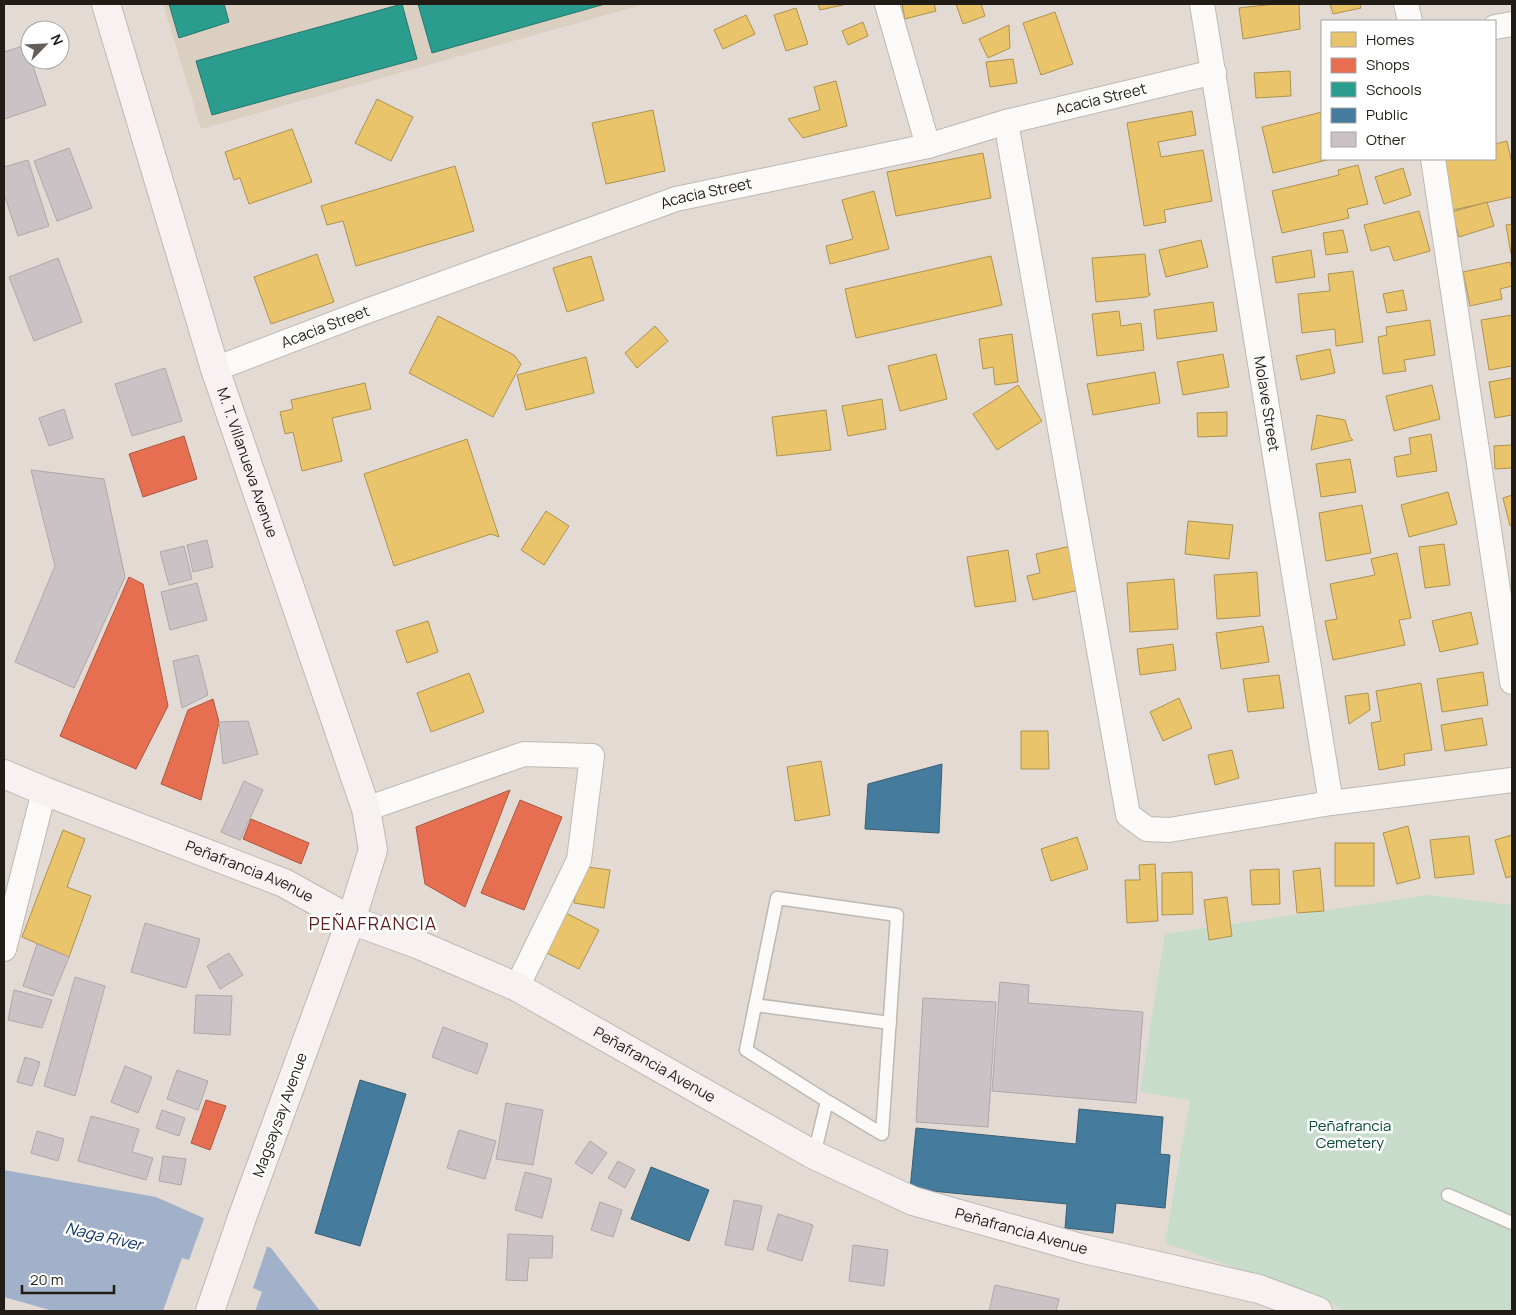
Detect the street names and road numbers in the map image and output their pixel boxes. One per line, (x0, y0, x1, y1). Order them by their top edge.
street label: Acacia Street (1053, 78, 1148, 120)
street label: Acacia Street (657, 172, 754, 214)
street label: Acacia Street (278, 300, 372, 353)
street label: Molave Street (1249, 355, 1285, 453)
street label: M. T. Villanueva Avenue (212, 385, 283, 541)
street label: Peñafrancia Avenue (182, 835, 318, 907)
street label: Peñafrancia Avenue (590, 1021, 720, 1107)
street label: Magsaysay Avenue (247, 1049, 312, 1180)
street label: Peñafrancia Avenue (953, 1202, 1090, 1260)

